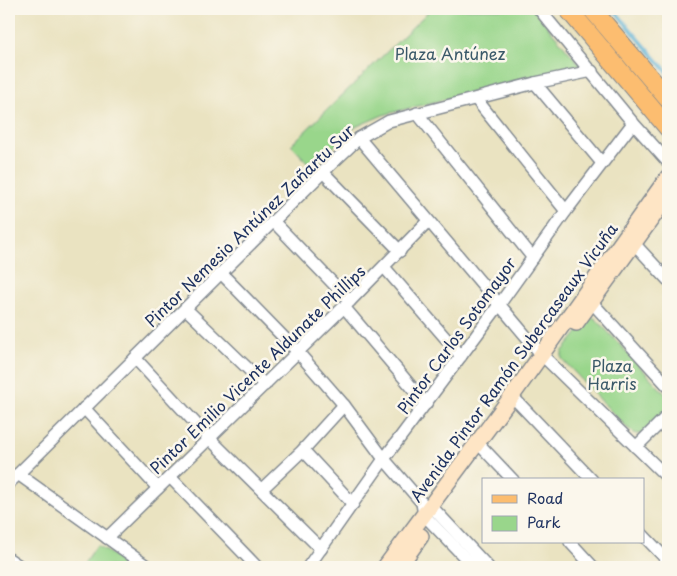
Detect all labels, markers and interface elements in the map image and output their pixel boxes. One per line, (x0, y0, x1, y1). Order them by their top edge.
park label: Plaza Antúnez (395, 41, 506, 65)
street label: Pintor Nemesio Antúnez Zañartu Sur (139, 118, 360, 332)
street label: Avenida Pintor Ramón Subercaseaux Vicuña (403, 217, 623, 506)
street label: Pintor Carlos Sotomayor (391, 251, 522, 418)
street label: Pintor Emilio Vicente Aldunate Phillips (144, 259, 370, 479)
park label: Plaza Harris (587, 353, 637, 395)
legend (482, 478, 644, 544)
text: Road (527, 486, 563, 509)
text: Park (527, 510, 561, 533)

